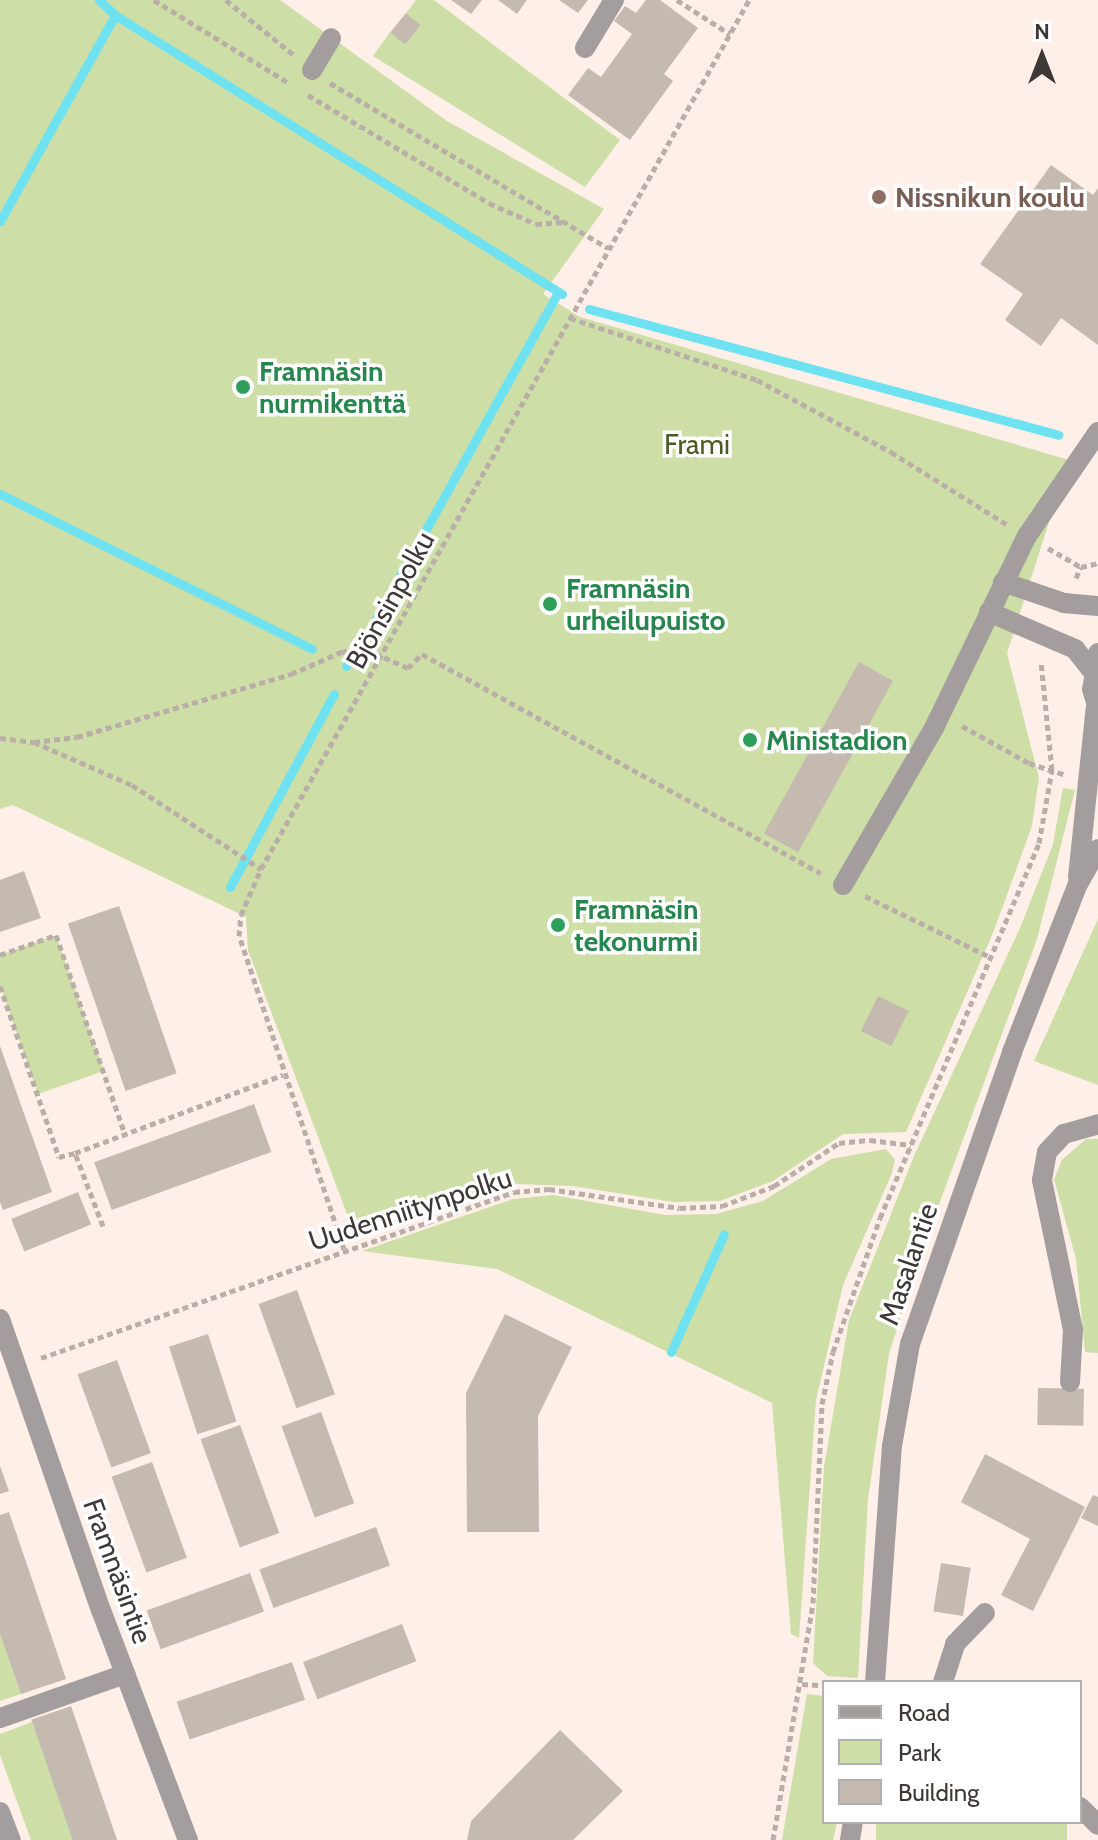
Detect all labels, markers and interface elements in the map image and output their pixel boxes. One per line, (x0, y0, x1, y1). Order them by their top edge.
north arrow (1002, 16, 1082, 96)
text: N (1034, 18, 1050, 45)
place label: Nissnikun koulu (895, 180, 1085, 214)
marker: Nissnikun koulu (870, 188, 888, 206)
place label: Framnäsin nurmikenttä (259, 354, 406, 420)
marker: Framnäsin nurmikenttä (234, 378, 252, 396)
park label: Frami (664, 427, 730, 461)
street label: Bjönsinpolku (339, 526, 441, 674)
place label: Framnäsin urheilupuisto (566, 571, 726, 637)
marker: Framnäsin urheilupuisto (541, 595, 559, 613)
place label: Ministadion (766, 723, 907, 757)
marker: Ministadion (741, 731, 759, 749)
place label: Framnäsin tekonurmi (574, 892, 698, 958)
marker: Framnäsin tekonurmi (549, 916, 567, 934)
street label: Uudenniitynpolku (304, 1160, 516, 1258)
street label: Masalantie (872, 1199, 944, 1329)
street label: Framnäsintie (76, 1494, 160, 1648)
legend (822, 1680, 1082, 1824)
text: Road (898, 1698, 950, 1727)
text: Park (898, 1738, 941, 1767)
text: Building (898, 1778, 979, 1807)

